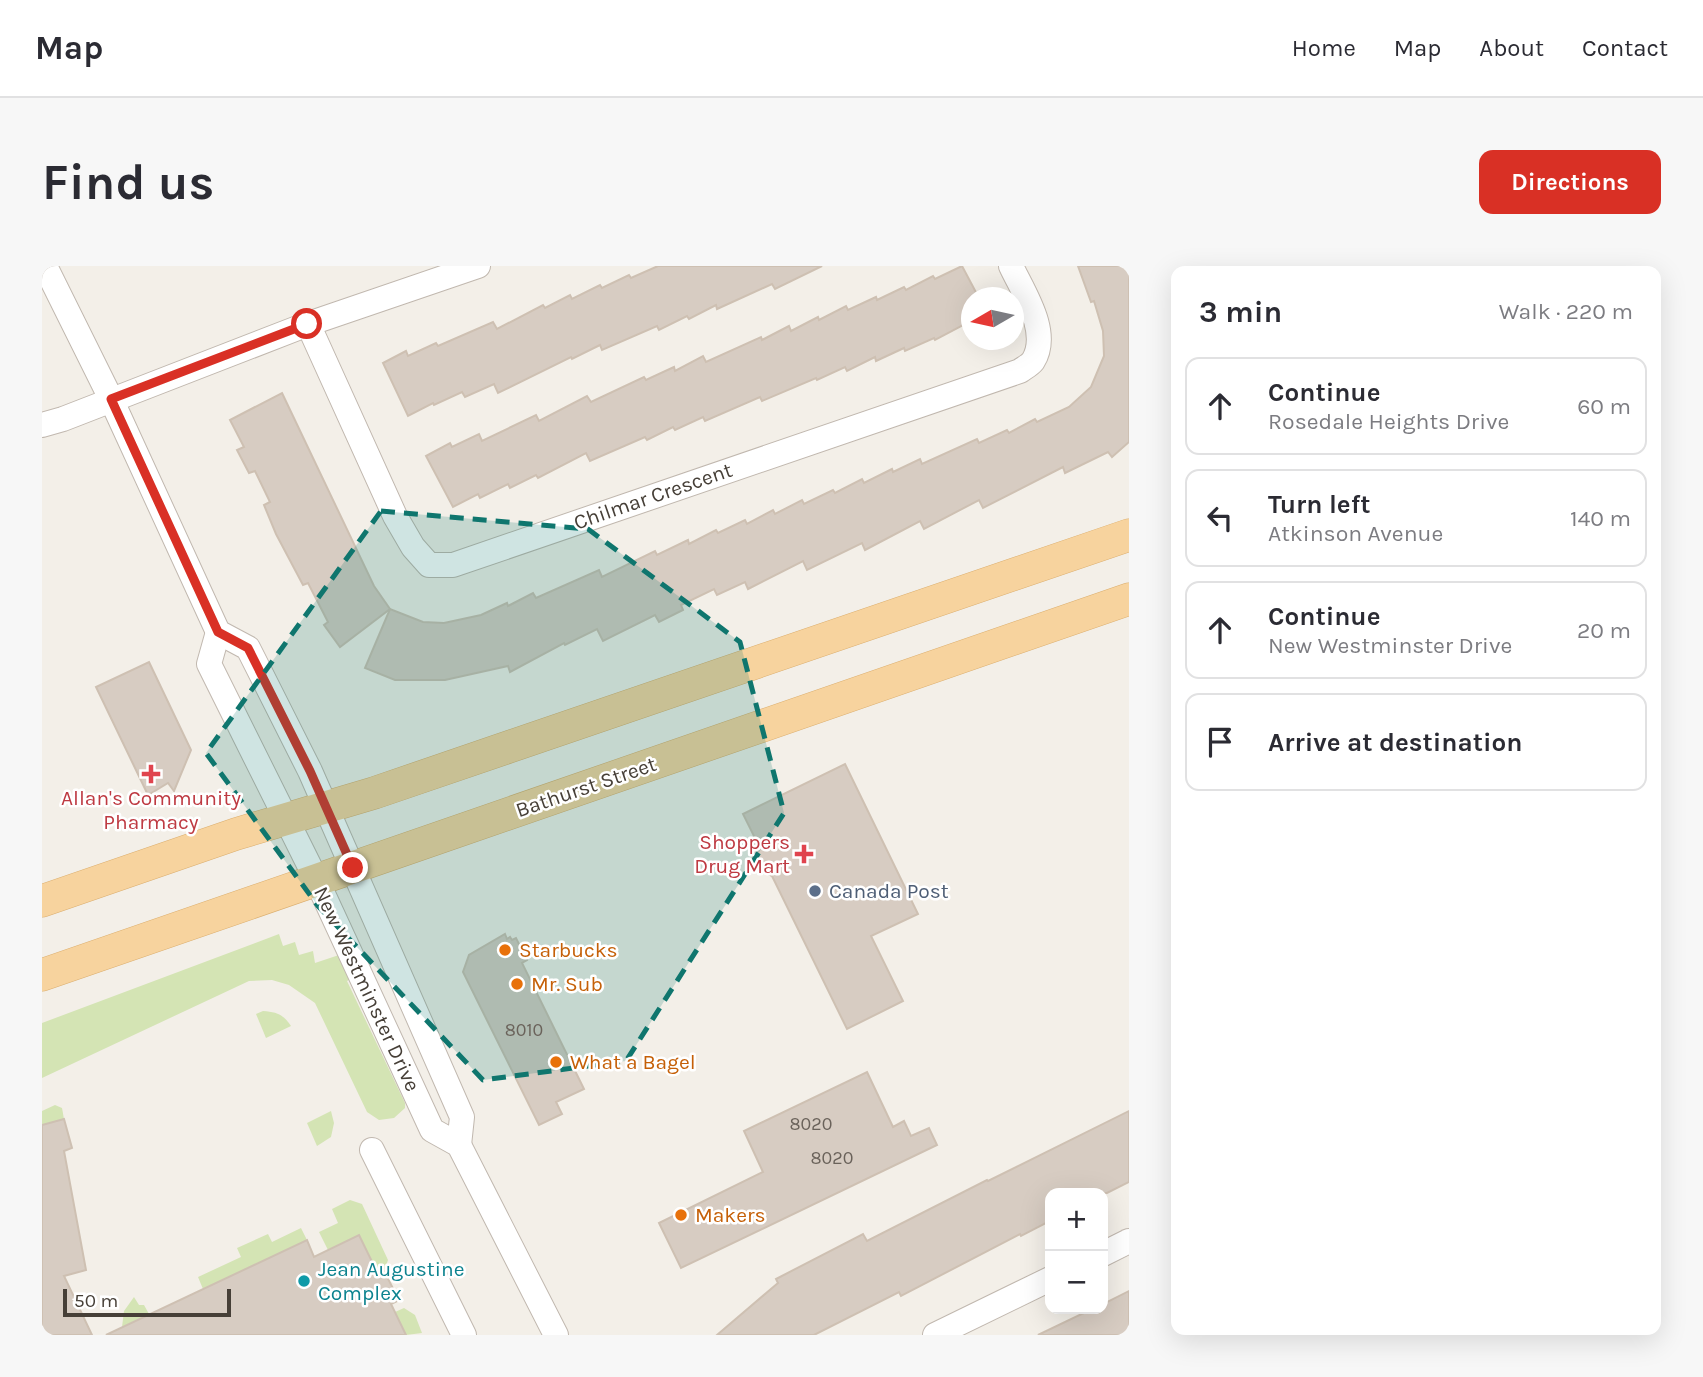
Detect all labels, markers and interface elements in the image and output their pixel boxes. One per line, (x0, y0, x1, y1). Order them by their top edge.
text: Map (35, 29, 103, 67)
text: Home (1292, 34, 1356, 62)
text: Map (1394, 34, 1441, 62)
text: About (1479, 34, 1544, 62)
text: Contact (1582, 34, 1668, 62)
button: Directions (1479, 150, 1661, 214)
text: Find us (42, 154, 214, 211)
north arrow (961, 287, 1024, 350)
text: 3 min (1199, 294, 1282, 330)
text: Walk · 220 m (1499, 298, 1633, 325)
route start (291, 308, 322, 339)
text: Continue (1268, 377, 1380, 408)
icon: ahead (1201, 387, 1239, 425)
text: 60 m (1577, 393, 1631, 420)
text: Rosedale Heights Drive (1268, 408, 1509, 435)
street label: Chilmar Crescent (571, 458, 735, 534)
text: Turn left (1268, 489, 1370, 520)
icon: left (1201, 499, 1239, 537)
text: 140 m (1570, 505, 1631, 532)
text: Atkinson Avenue (1268, 520, 1443, 547)
text: Continue (1268, 601, 1380, 632)
icon: ahead (1201, 611, 1239, 649)
text: 20 m (1577, 617, 1631, 644)
text: New Westminster Drive (1268, 632, 1512, 659)
icon: arrive (1201, 723, 1239, 761)
text: Arrive at destination (1268, 727, 1522, 758)
street label: Bathurst Street (513, 752, 660, 822)
marker: Allan's Community Pharmacy (143, 766, 159, 782)
place label: Allan's Community Pharmacy (61, 786, 241, 834)
place label: Shoppers Drug Mart (694, 830, 790, 878)
marker: Shoppers Drug Mart (796, 846, 812, 862)
route end (337, 852, 368, 883)
place label: Canada Post (829, 879, 949, 903)
street label: New Westminster Drive (309, 883, 425, 1095)
marker: Canada Post (807, 883, 823, 899)
place label: Starbucks (519, 938, 618, 962)
marker: Starbucks (497, 942, 513, 958)
place label: Mr. Sub (531, 972, 603, 996)
marker: Mr. Sub (509, 976, 525, 992)
house number: 8010 (505, 1019, 543, 1041)
place label: What a Bagel (570, 1050, 696, 1074)
marker: What a Bagel (548, 1054, 564, 1070)
house number: 8020 (790, 1113, 832, 1135)
house number: 8020 (811, 1147, 853, 1169)
map controls (1045, 1188, 1108, 1314)
button: + (1045, 1188, 1108, 1251)
place label: Makers (695, 1203, 766, 1227)
marker: Makers (673, 1207, 689, 1223)
button: − (1045, 1251, 1108, 1314)
place label: Jean Augustine Complex (318, 1257, 464, 1305)
marker: Jean Augustine Complex (296, 1273, 312, 1289)
scale bar (63, 1286, 231, 1318)
text: 50 m (74, 1290, 118, 1312)

